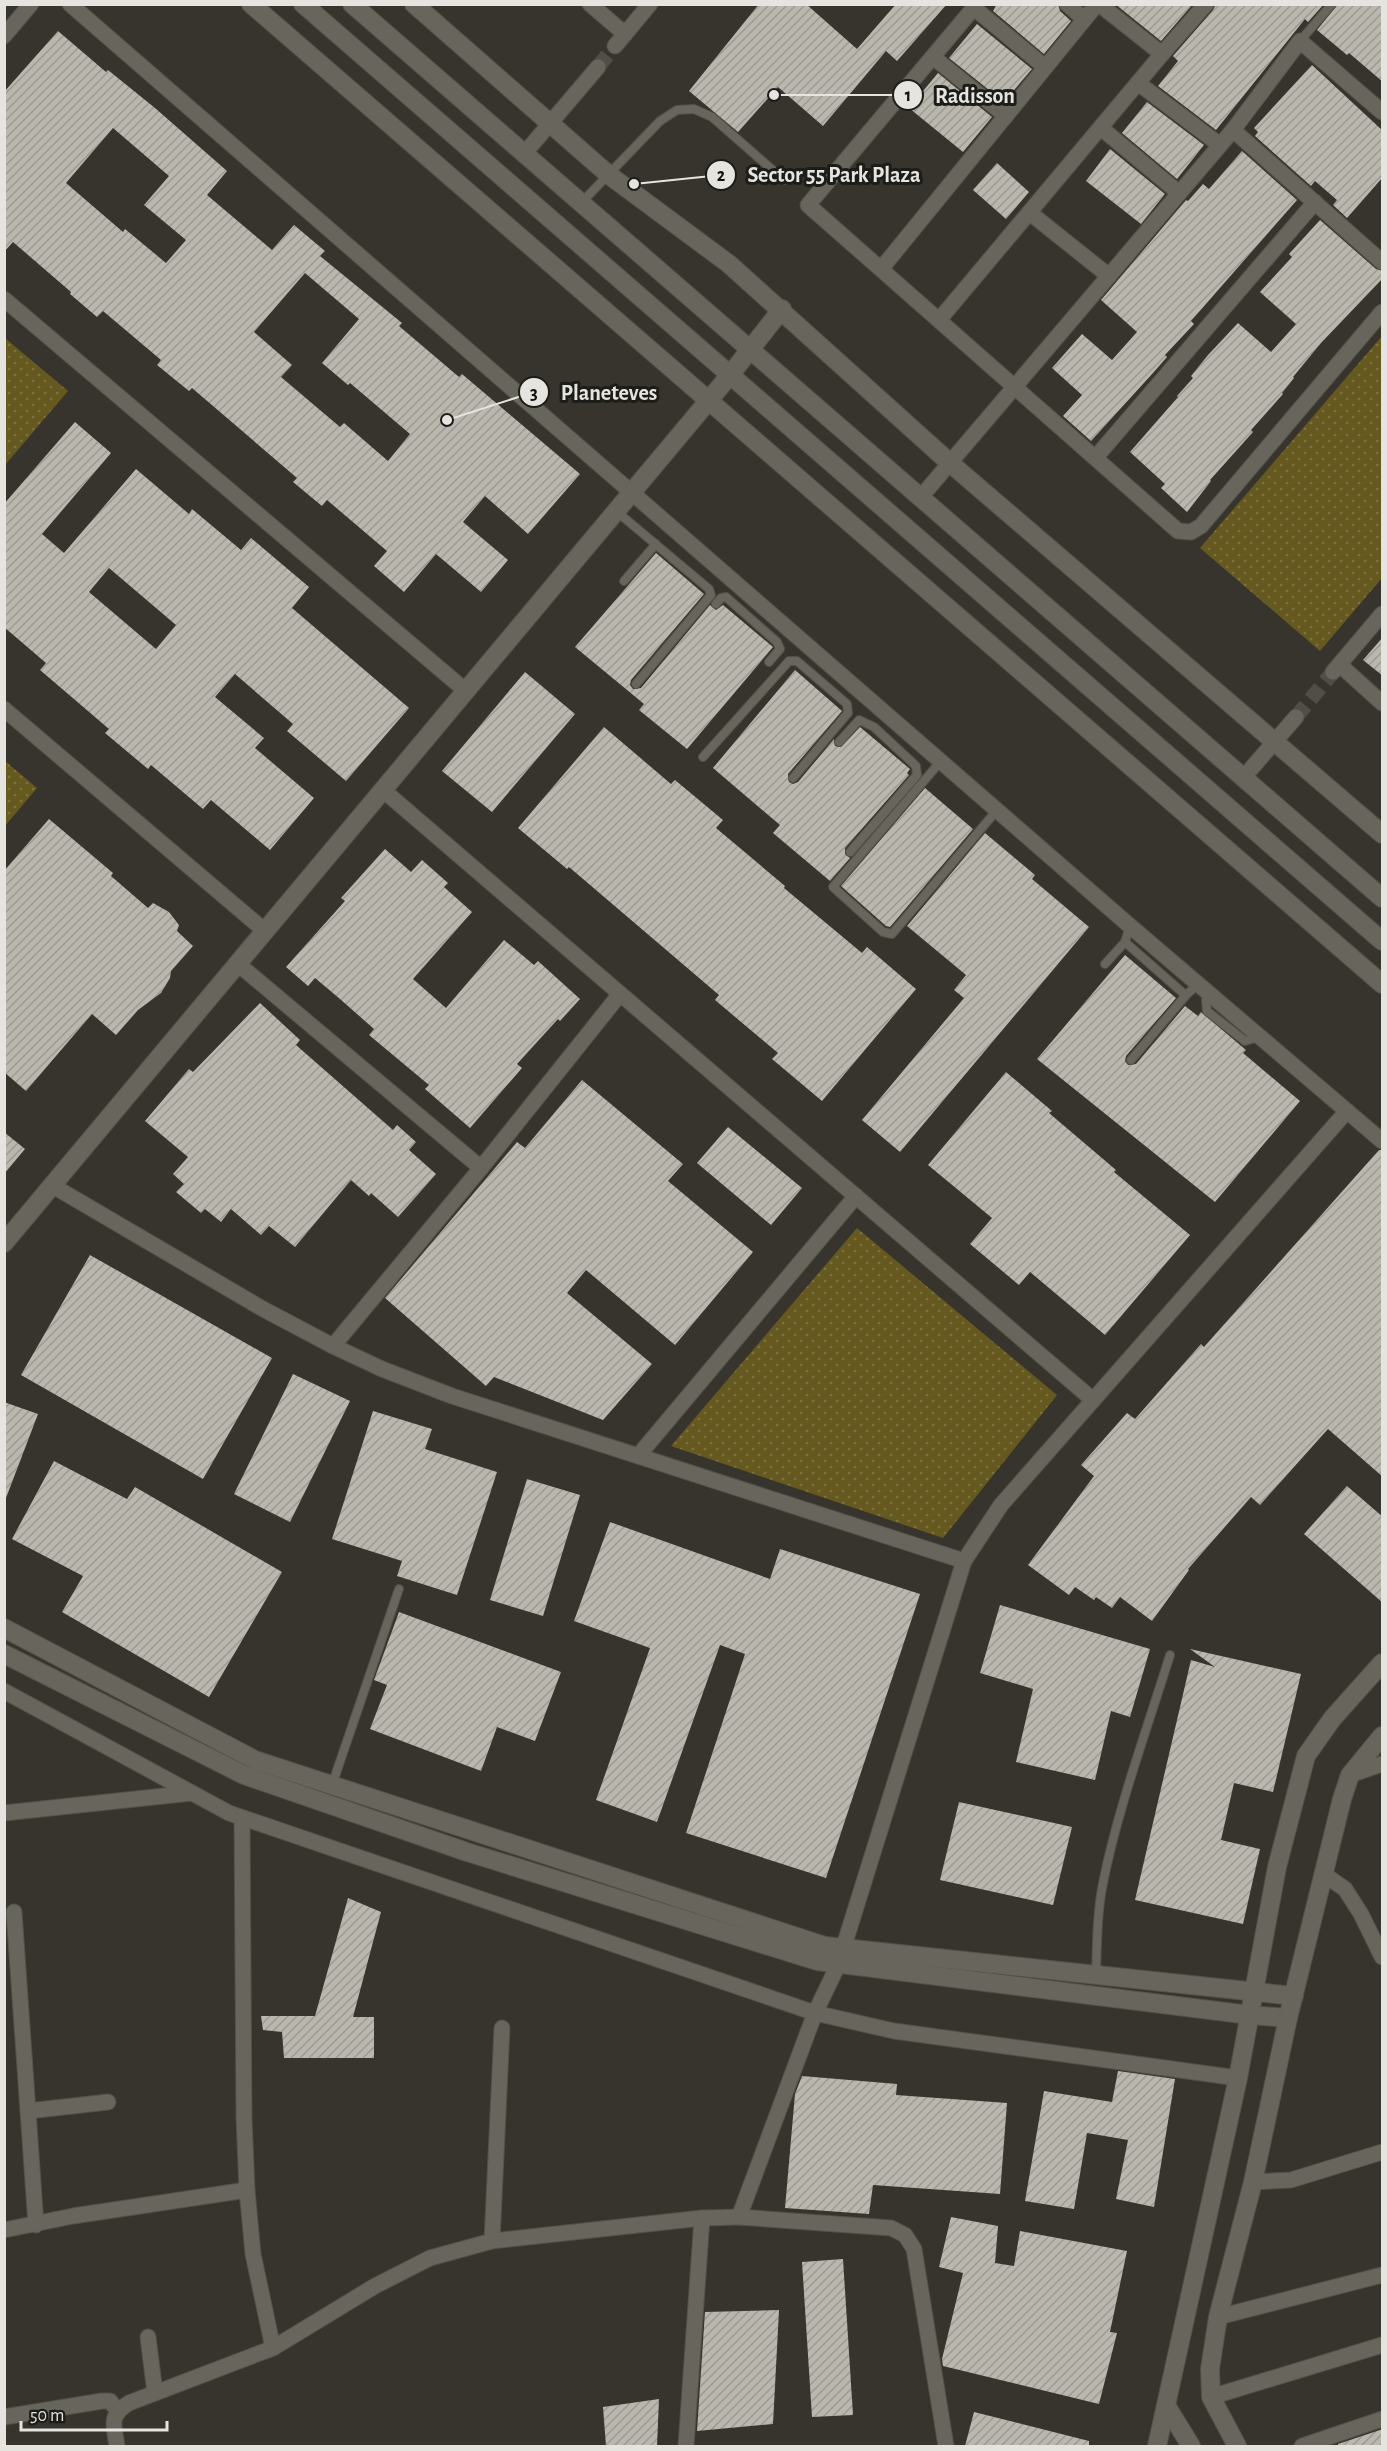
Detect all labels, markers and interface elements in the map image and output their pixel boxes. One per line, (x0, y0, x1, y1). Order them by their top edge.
callout: Radisson (893, 75, 1027, 115)
text: Radisson (935, 85, 1015, 107)
text: 1 (905, 87, 911, 105)
callout: Sector 55 Park Plaza (706, 155, 933, 195)
text: Sector 55 Park Plaza (747, 164, 921, 186)
text: 2 (717, 167, 726, 185)
callout: Planeteves (519, 372, 670, 412)
text: Planeteves (561, 382, 657, 404)
text: 3 (530, 385, 538, 403)
scale bar (21, 2394, 166, 2432)
text: 50 m (30, 2407, 64, 2425)

